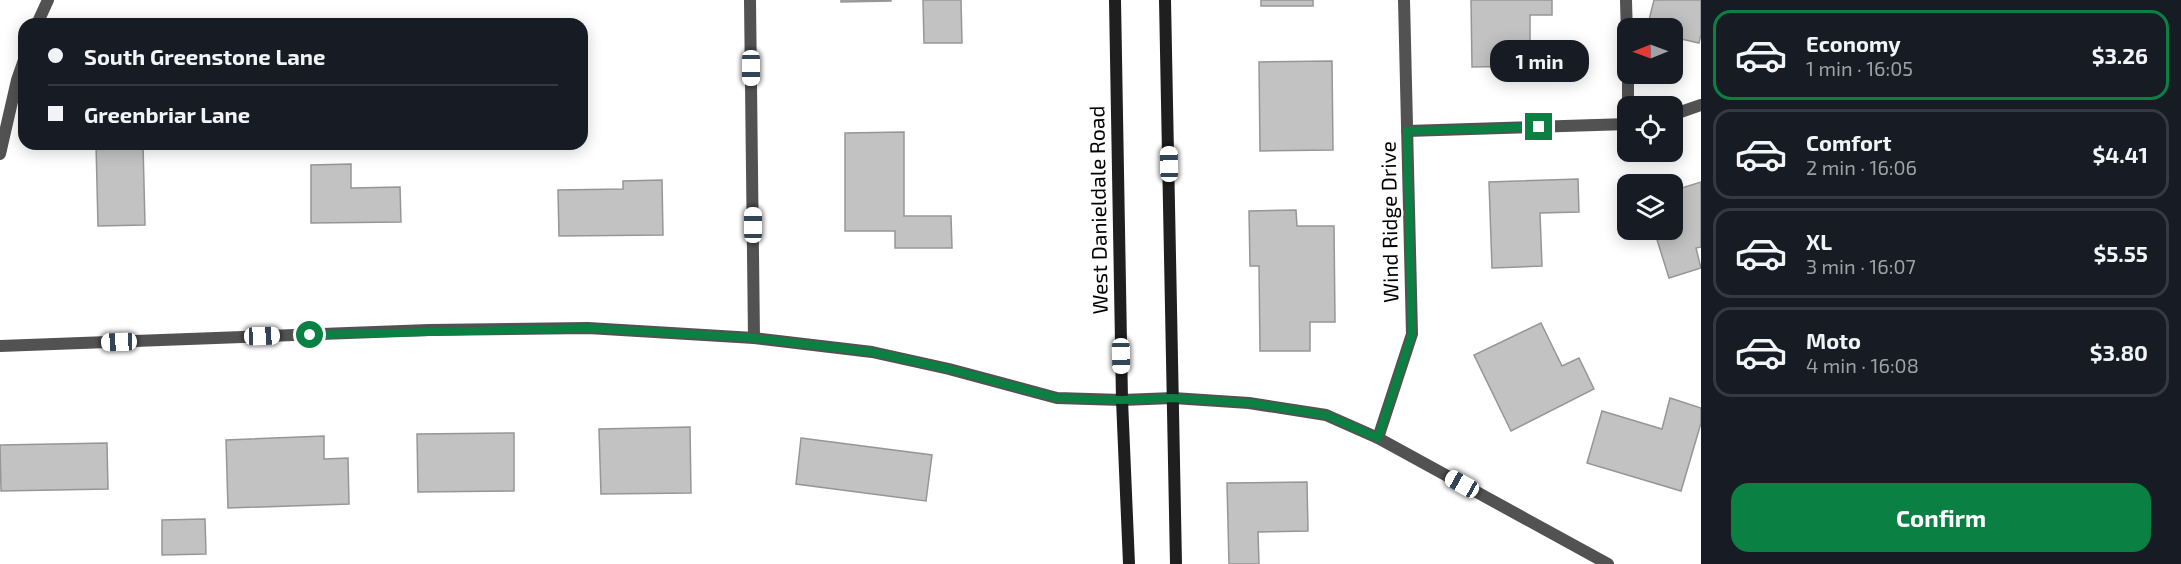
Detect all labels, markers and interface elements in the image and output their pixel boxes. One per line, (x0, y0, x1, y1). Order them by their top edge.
north arrow (1617, 18, 1683, 84)
map controls (1617, 18, 1683, 240)
icon: car (1734, 28, 1788, 82)
text: Economy (1806, 30, 1901, 56)
callout: 1 min (1490, 40, 1588, 82)
text: $3.26 (2092, 42, 2148, 68)
text: South Greenstone Lane (84, 43, 325, 69)
text: 1 min (1515, 49, 1564, 73)
car (742, 50, 760, 86)
text: 1 min · 16:05 (1806, 56, 1913, 80)
button: locate (1617, 96, 1683, 162)
text: Greenbriar Lane (84, 101, 250, 127)
street label: West Danieldale Road (1083, 105, 1112, 315)
route end (1525, 113, 1552, 140)
icon: car (1734, 127, 1788, 181)
text: Comfort (1806, 129, 1891, 155)
street label: Wind Ridge Drive (1375, 141, 1402, 303)
text: $4.41 (2092, 141, 2148, 167)
car (1160, 146, 1178, 182)
text: 2 min · 16:06 (1806, 155, 1917, 179)
button: layers (1617, 174, 1683, 240)
car (744, 207, 762, 243)
icon: car (1734, 226, 1788, 280)
text: XL (1806, 228, 1832, 254)
text: $5.55 (2093, 240, 2148, 266)
text: 3 min · 16:07 (1806, 254, 1916, 278)
route start (296, 321, 323, 348)
icon: car (1734, 325, 1788, 379)
car (244, 326, 280, 346)
text: Moto (1806, 327, 1861, 353)
car (101, 332, 137, 352)
car (1112, 338, 1130, 374)
text: $3.80 (2090, 339, 2148, 365)
text: 4 min · 16:08 (1806, 353, 1919, 377)
car (1442, 467, 1482, 501)
button: Confirm (1731, 483, 2151, 552)

